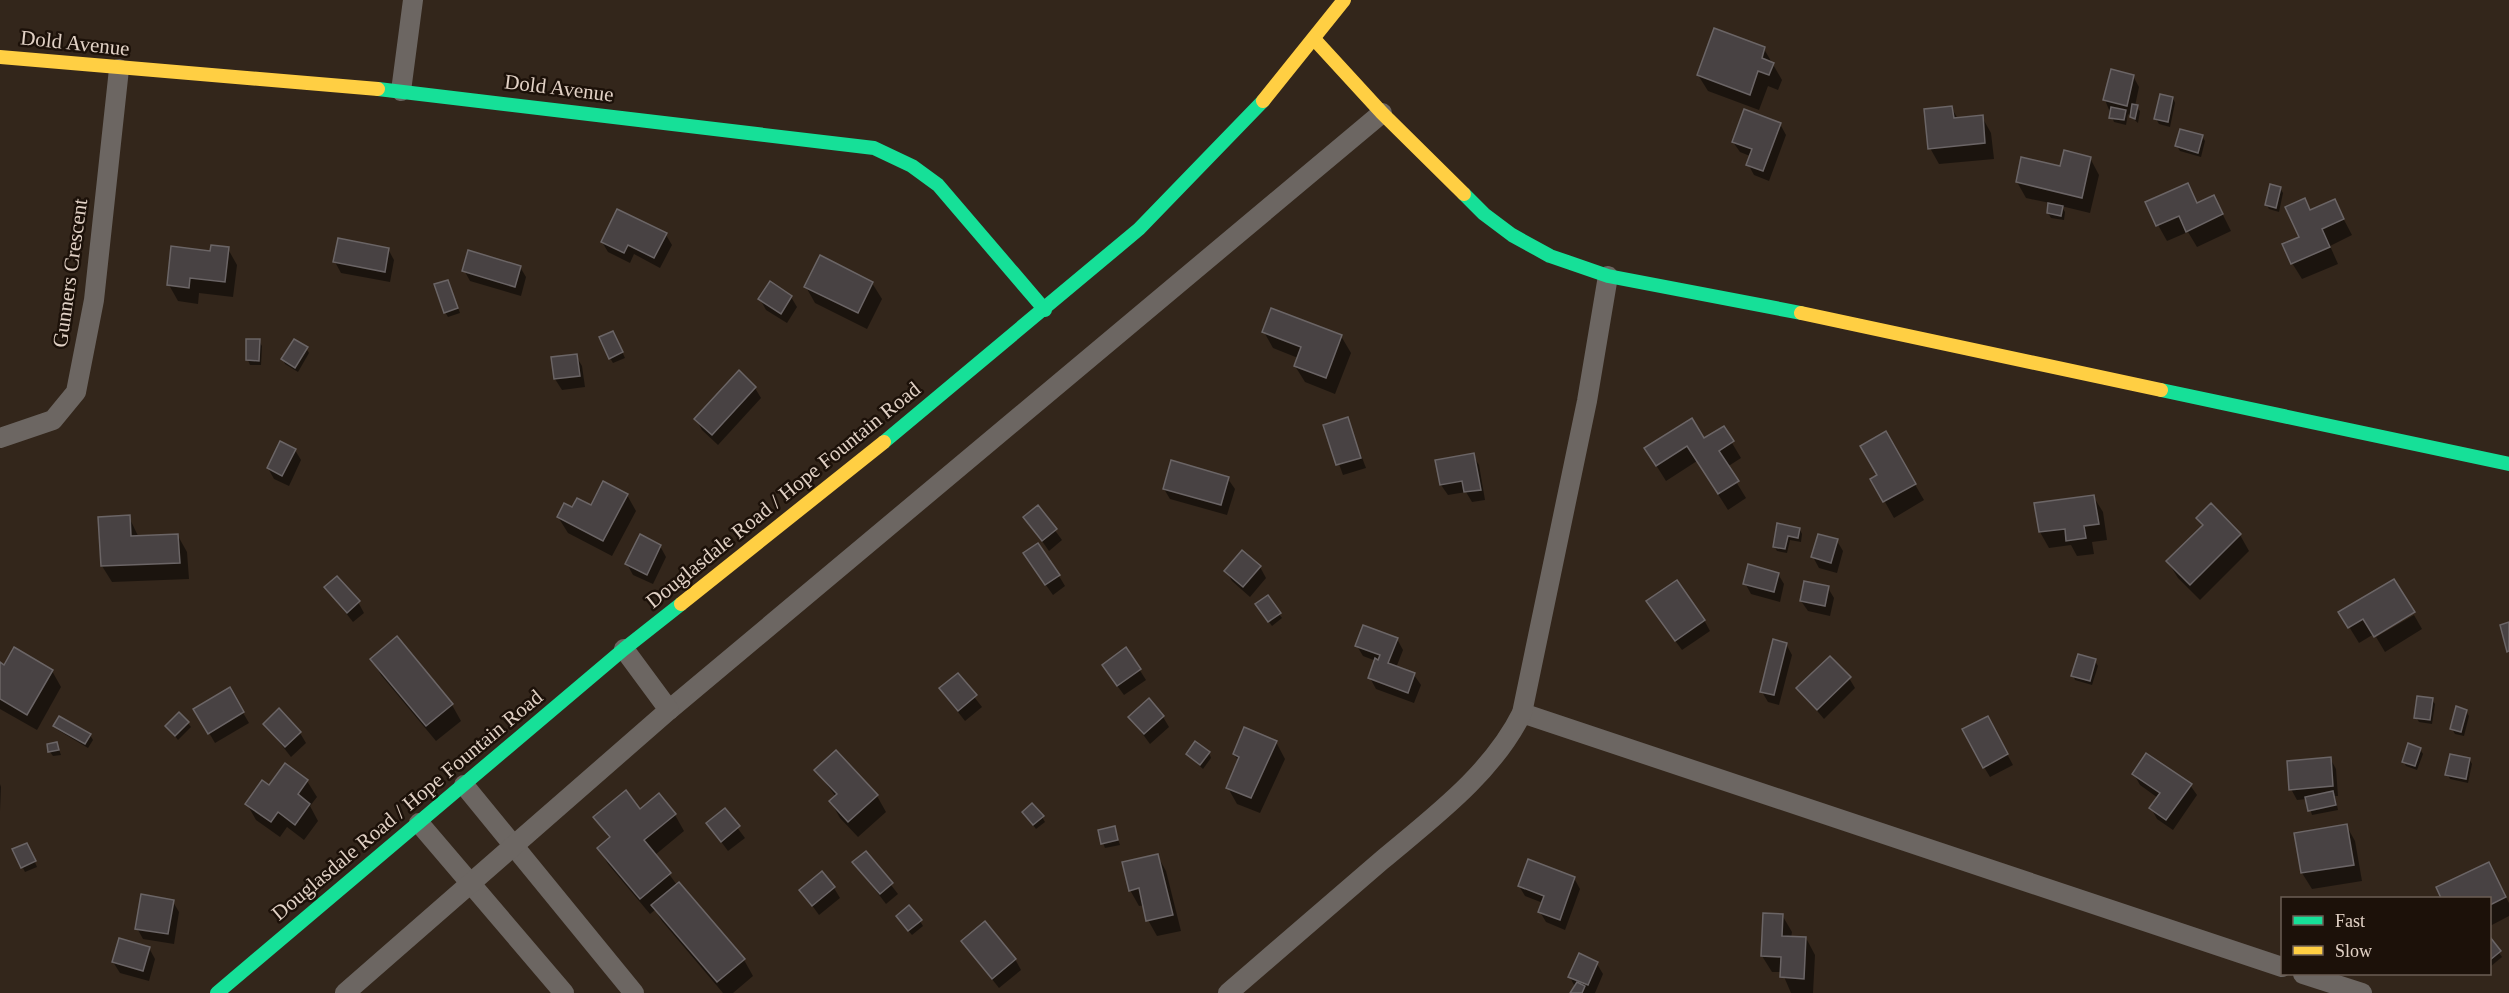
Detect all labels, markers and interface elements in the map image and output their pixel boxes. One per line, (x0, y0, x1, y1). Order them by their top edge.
street label: Dold Avenue (19, 25, 131, 61)
street label: Dold Avenue (503, 69, 615, 107)
street label: Gunners Crescent (48, 197, 92, 349)
street label: Douglasdale Road / Hope Fountain Road (641, 377, 925, 613)
street label: Douglasdale Road / Hope Fountain Road (267, 684, 548, 925)
legend (2281, 897, 2491, 975)
text: Fast (2335, 911, 2365, 931)
text: Slow (2335, 941, 2372, 961)

